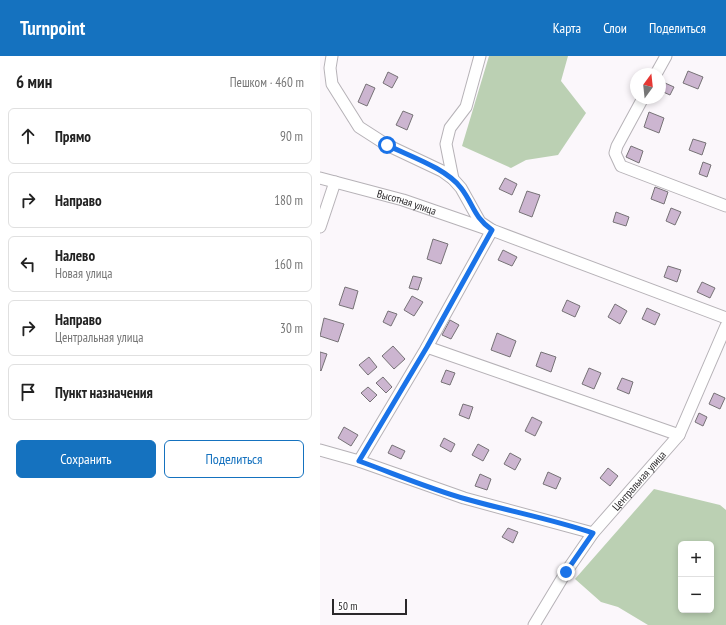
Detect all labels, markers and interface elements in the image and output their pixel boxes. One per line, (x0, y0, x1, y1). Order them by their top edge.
text: Turnpoint (20, 16, 85, 40)
text: Карта (553, 19, 581, 37)
text: Слои (603, 19, 627, 37)
text: Поделиться (649, 19, 706, 37)
north arrow (630, 68, 666, 104)
text: 6 мин (16, 71, 52, 93)
text: Пешком · 460 m (230, 74, 304, 91)
icon: ahead (17, 125, 39, 147)
text: Прямо (55, 127, 91, 146)
text: 90 m (280, 128, 303, 145)
route start (378, 136, 396, 154)
street label: Высотная улица (376, 186, 438, 218)
icon: right (17, 189, 39, 211)
text: Направо (55, 191, 102, 210)
text: 180 m (274, 192, 303, 209)
text: Налево (55, 246, 95, 265)
icon: left (17, 253, 39, 275)
text: 160 m (274, 256, 303, 273)
text: Новая улица (55, 265, 112, 282)
text: Направо (55, 310, 102, 329)
icon: right (17, 317, 39, 339)
text: 30 m (280, 320, 303, 337)
text: Центральная улица (55, 329, 143, 346)
icon: arrive (17, 381, 39, 403)
text: Пункт назначения (55, 383, 153, 402)
button: Сохранить (16, 440, 156, 478)
button: Поделиться (164, 440, 304, 478)
street label: Центральная улица (609, 448, 669, 513)
map controls (678, 541, 714, 613)
button: + (678, 541, 714, 577)
route end (557, 563, 575, 581)
button: − (678, 577, 714, 613)
scale bar (332, 597, 407, 616)
text: 50 m (338, 599, 357, 613)

